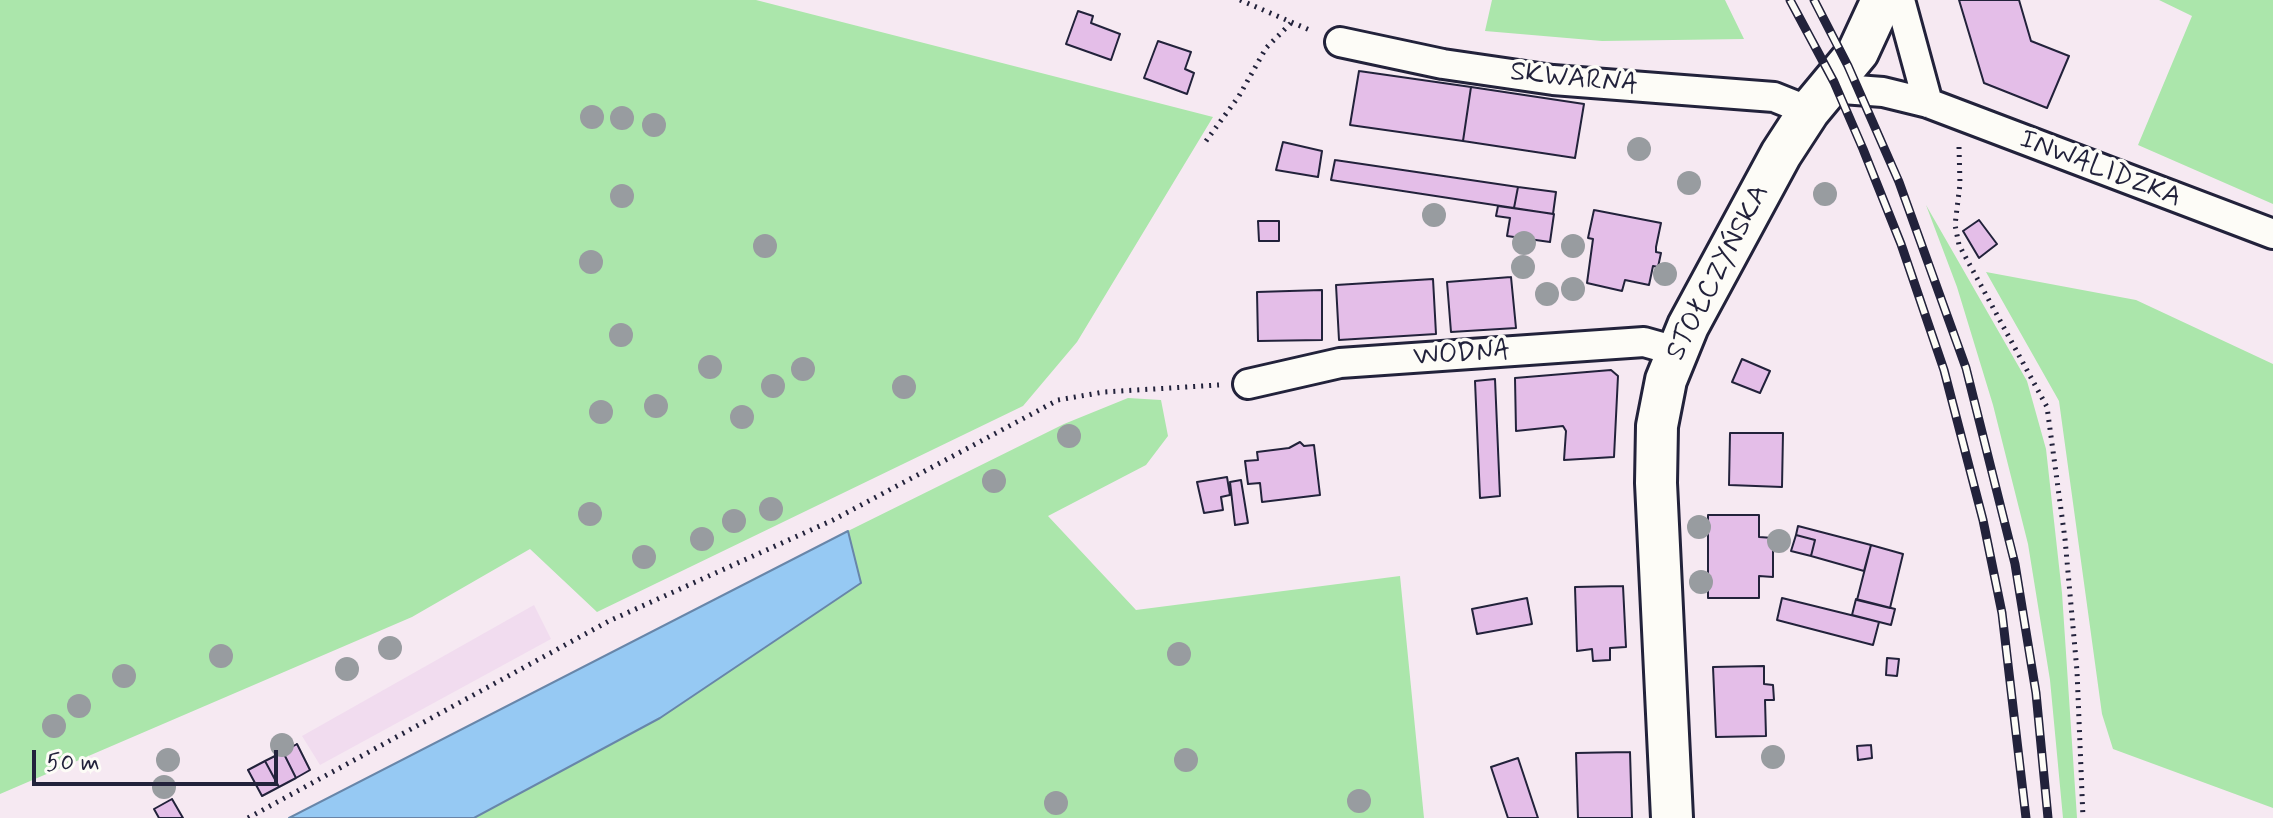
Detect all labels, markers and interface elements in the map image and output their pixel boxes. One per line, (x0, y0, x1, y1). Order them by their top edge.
street label: SKWARNA (1508, 57, 1640, 103)
street label: INWALIDZKA (2014, 124, 2186, 216)
street label: STOŁCZYŃSKA (1660, 179, 1778, 367)
street label: WODNA (1412, 335, 1512, 375)
scale bar (36, 734, 282, 784)
text: 50 m (46, 748, 100, 779)

